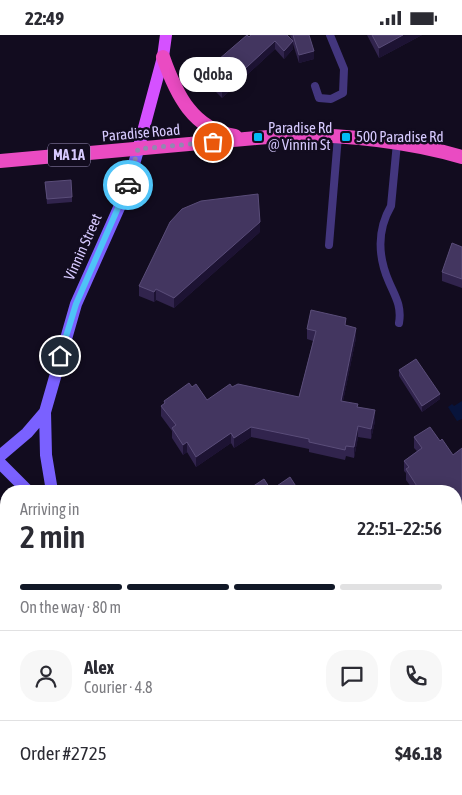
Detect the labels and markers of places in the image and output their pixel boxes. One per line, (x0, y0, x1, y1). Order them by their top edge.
callout: Qdoba (179, 57, 247, 92)
place label: Paradise Rd @ Vinnin St (268, 119, 332, 153)
pin (192, 121, 234, 163)
place label: 500 Paradise Rd (356, 128, 444, 145)
marker: Paradise Rd @ Vinnin St (252, 131, 264, 143)
marker: 500 Paradise Rd (340, 131, 352, 143)
pin (39, 335, 81, 377)

